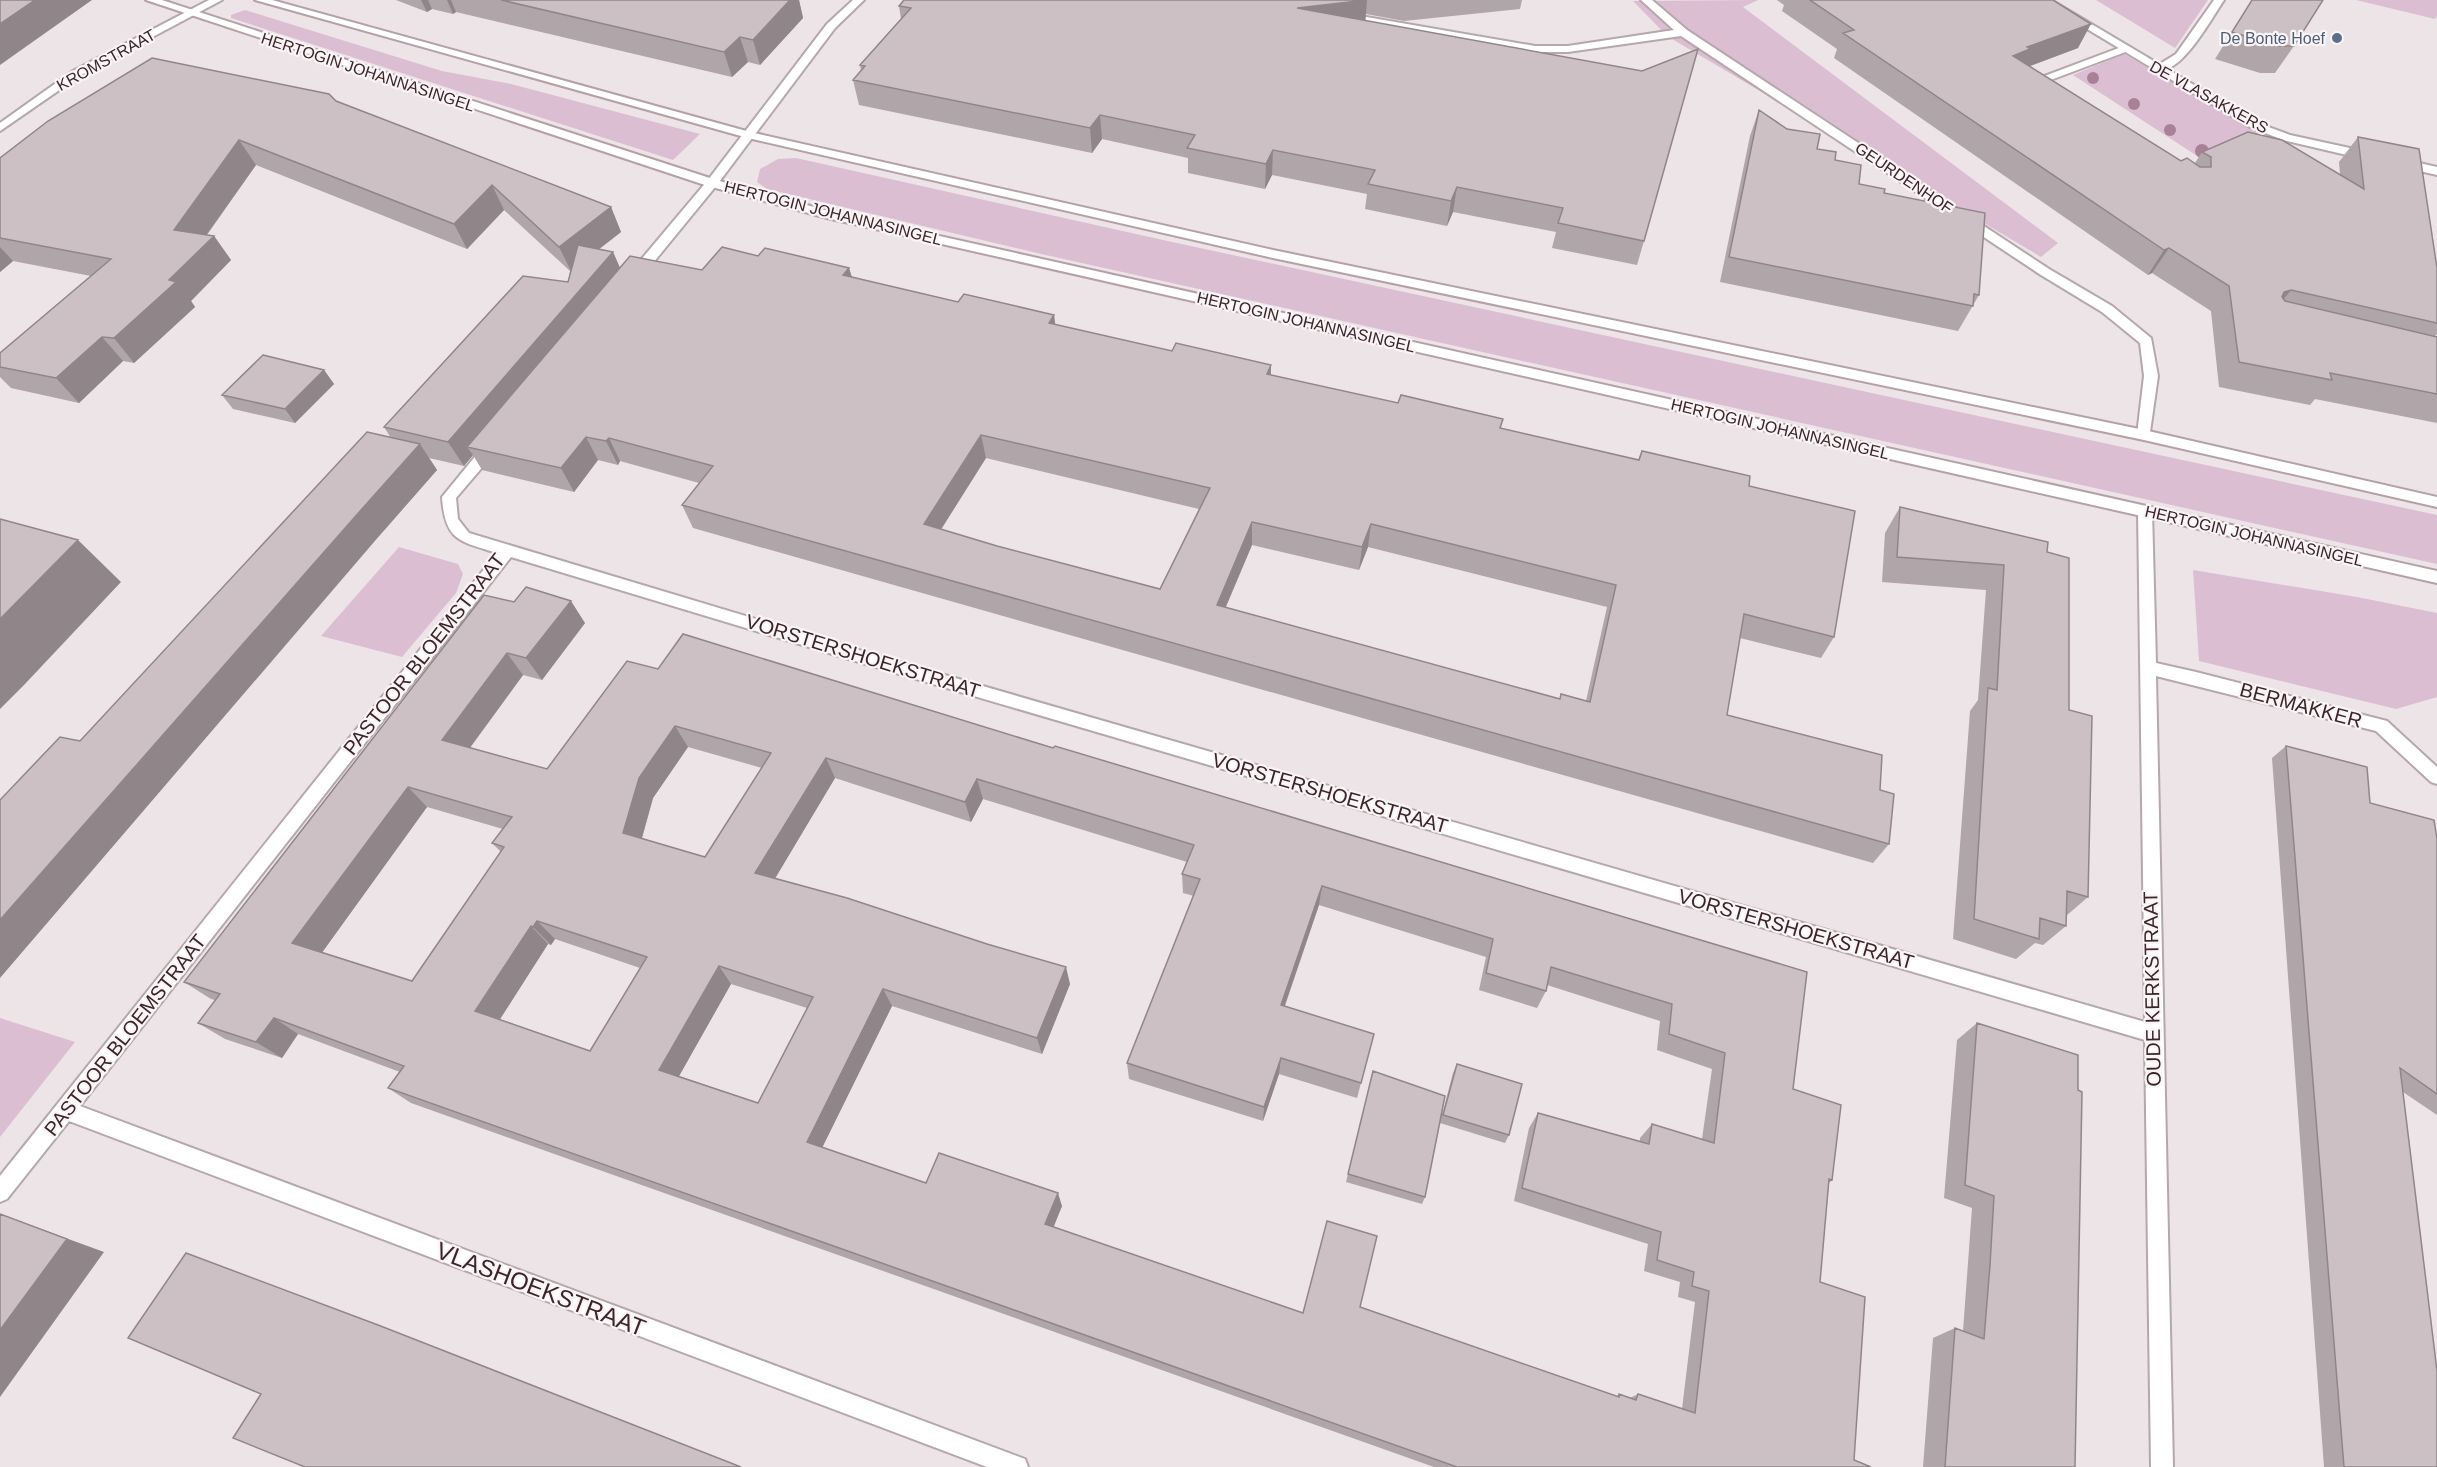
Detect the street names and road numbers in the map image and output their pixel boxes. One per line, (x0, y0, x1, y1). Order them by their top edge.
street label: KROMSTRAAT (54, 26, 158, 94)
street label: HERTOGIN JOHANNASINGEL (259, 29, 477, 115)
street label: DE VLASAKKERS (2147, 57, 2271, 137)
street label: GEURDENHOF (1852, 139, 1956, 217)
street label: HERTOGIN JOHANNASINGEL (723, 178, 944, 248)
street label: HERTOGIN JOHANNASINGEL (1195, 289, 1417, 355)
street label: HERTOGIN JOHANNASINGEL (1669, 396, 1891, 462)
street label: HERTOGIN JOHANNASINGEL (2143, 503, 2365, 569)
street label: PASTOOR BLOEMSTRAAT (339, 549, 509, 759)
street label: VORSTERSHOEKSTRAAT (743, 610, 983, 702)
street label: BERMAKKER (2237, 678, 2365, 732)
street label: VORSTERSHOEKSTRAAT (1210, 749, 1450, 837)
street label: VORSTERSHOEKSTRAAT (1676, 885, 1916, 973)
street label: OUDE KERKSTRAAT (2139, 891, 2165, 1087)
street label: PASTOOR BLOEMSTRAAT (40, 930, 210, 1140)
street label: VLASHOEKSTRAAT (432, 1237, 650, 1342)

